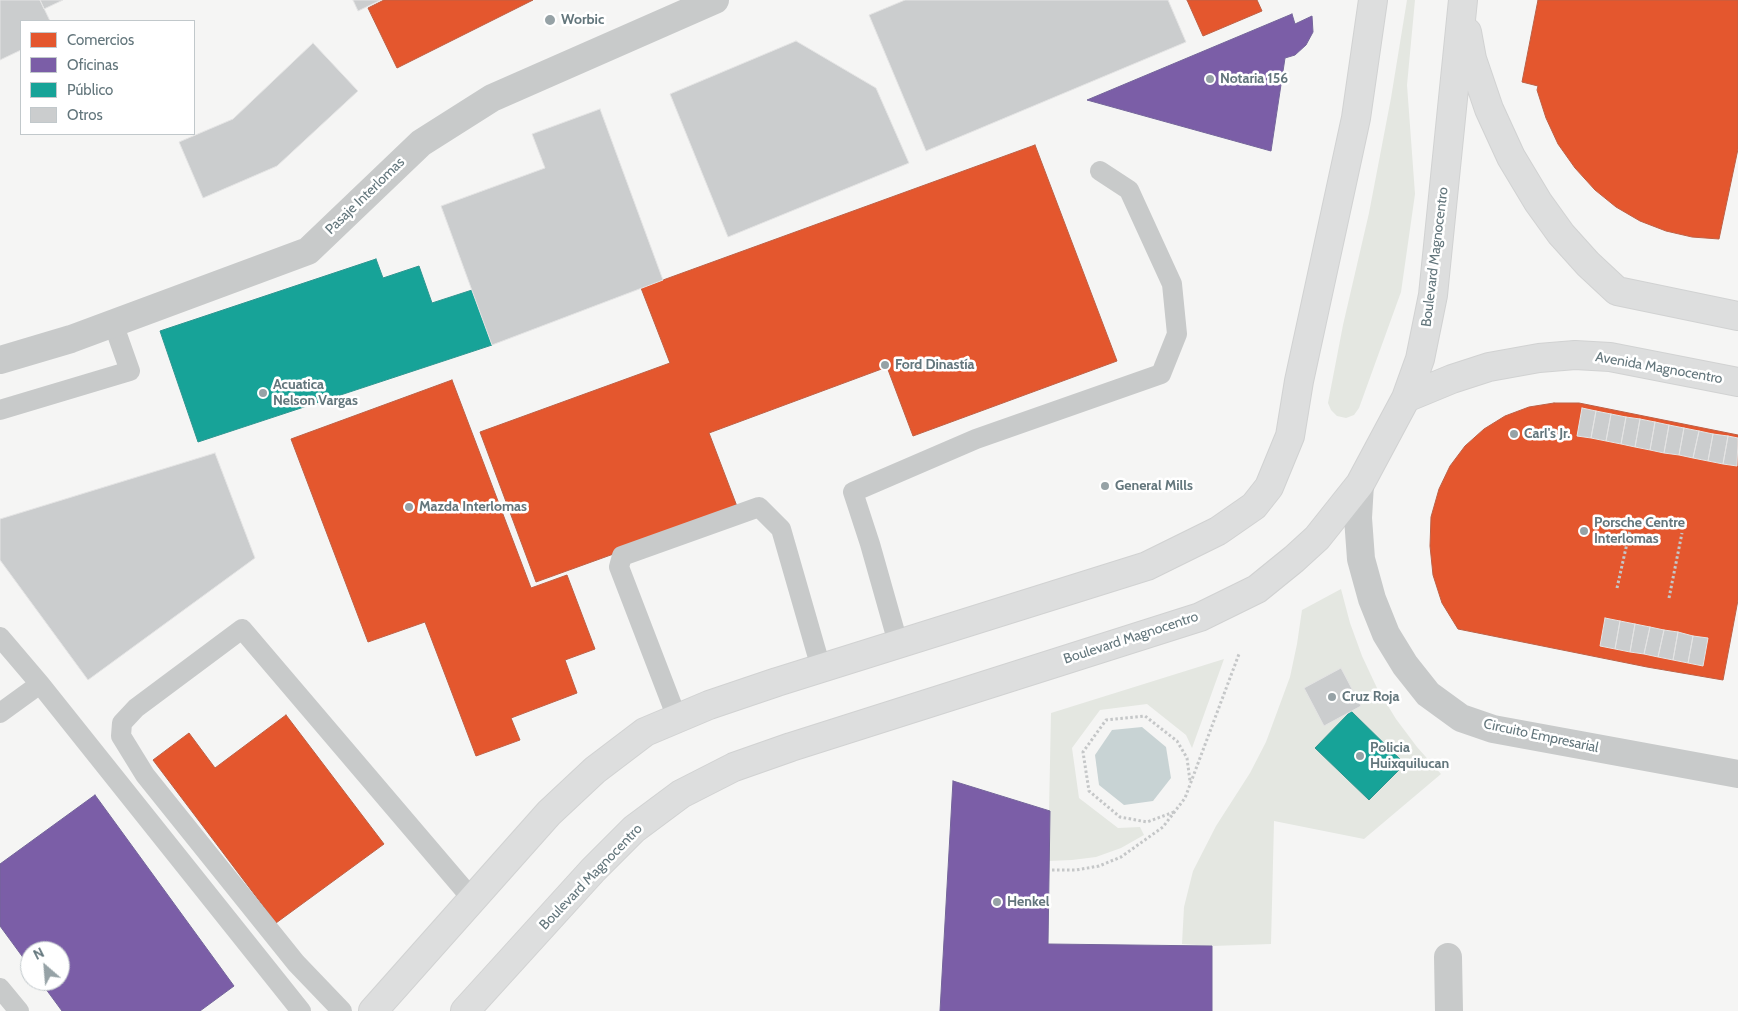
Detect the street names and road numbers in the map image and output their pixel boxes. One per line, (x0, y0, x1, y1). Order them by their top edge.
street label: Pasaje Interlomas (322, 154, 408, 238)
street label: Boulevard Magnocentro (1418, 186, 1452, 328)
street label: Avenida Magnocentro (1594, 349, 1724, 387)
street label: Boulevard Magnocentro (1061, 608, 1201, 668)
street label: Circuito Empresarial (1482, 716, 1600, 756)
street label: Boulevard Magnocentro (536, 821, 646, 933)

